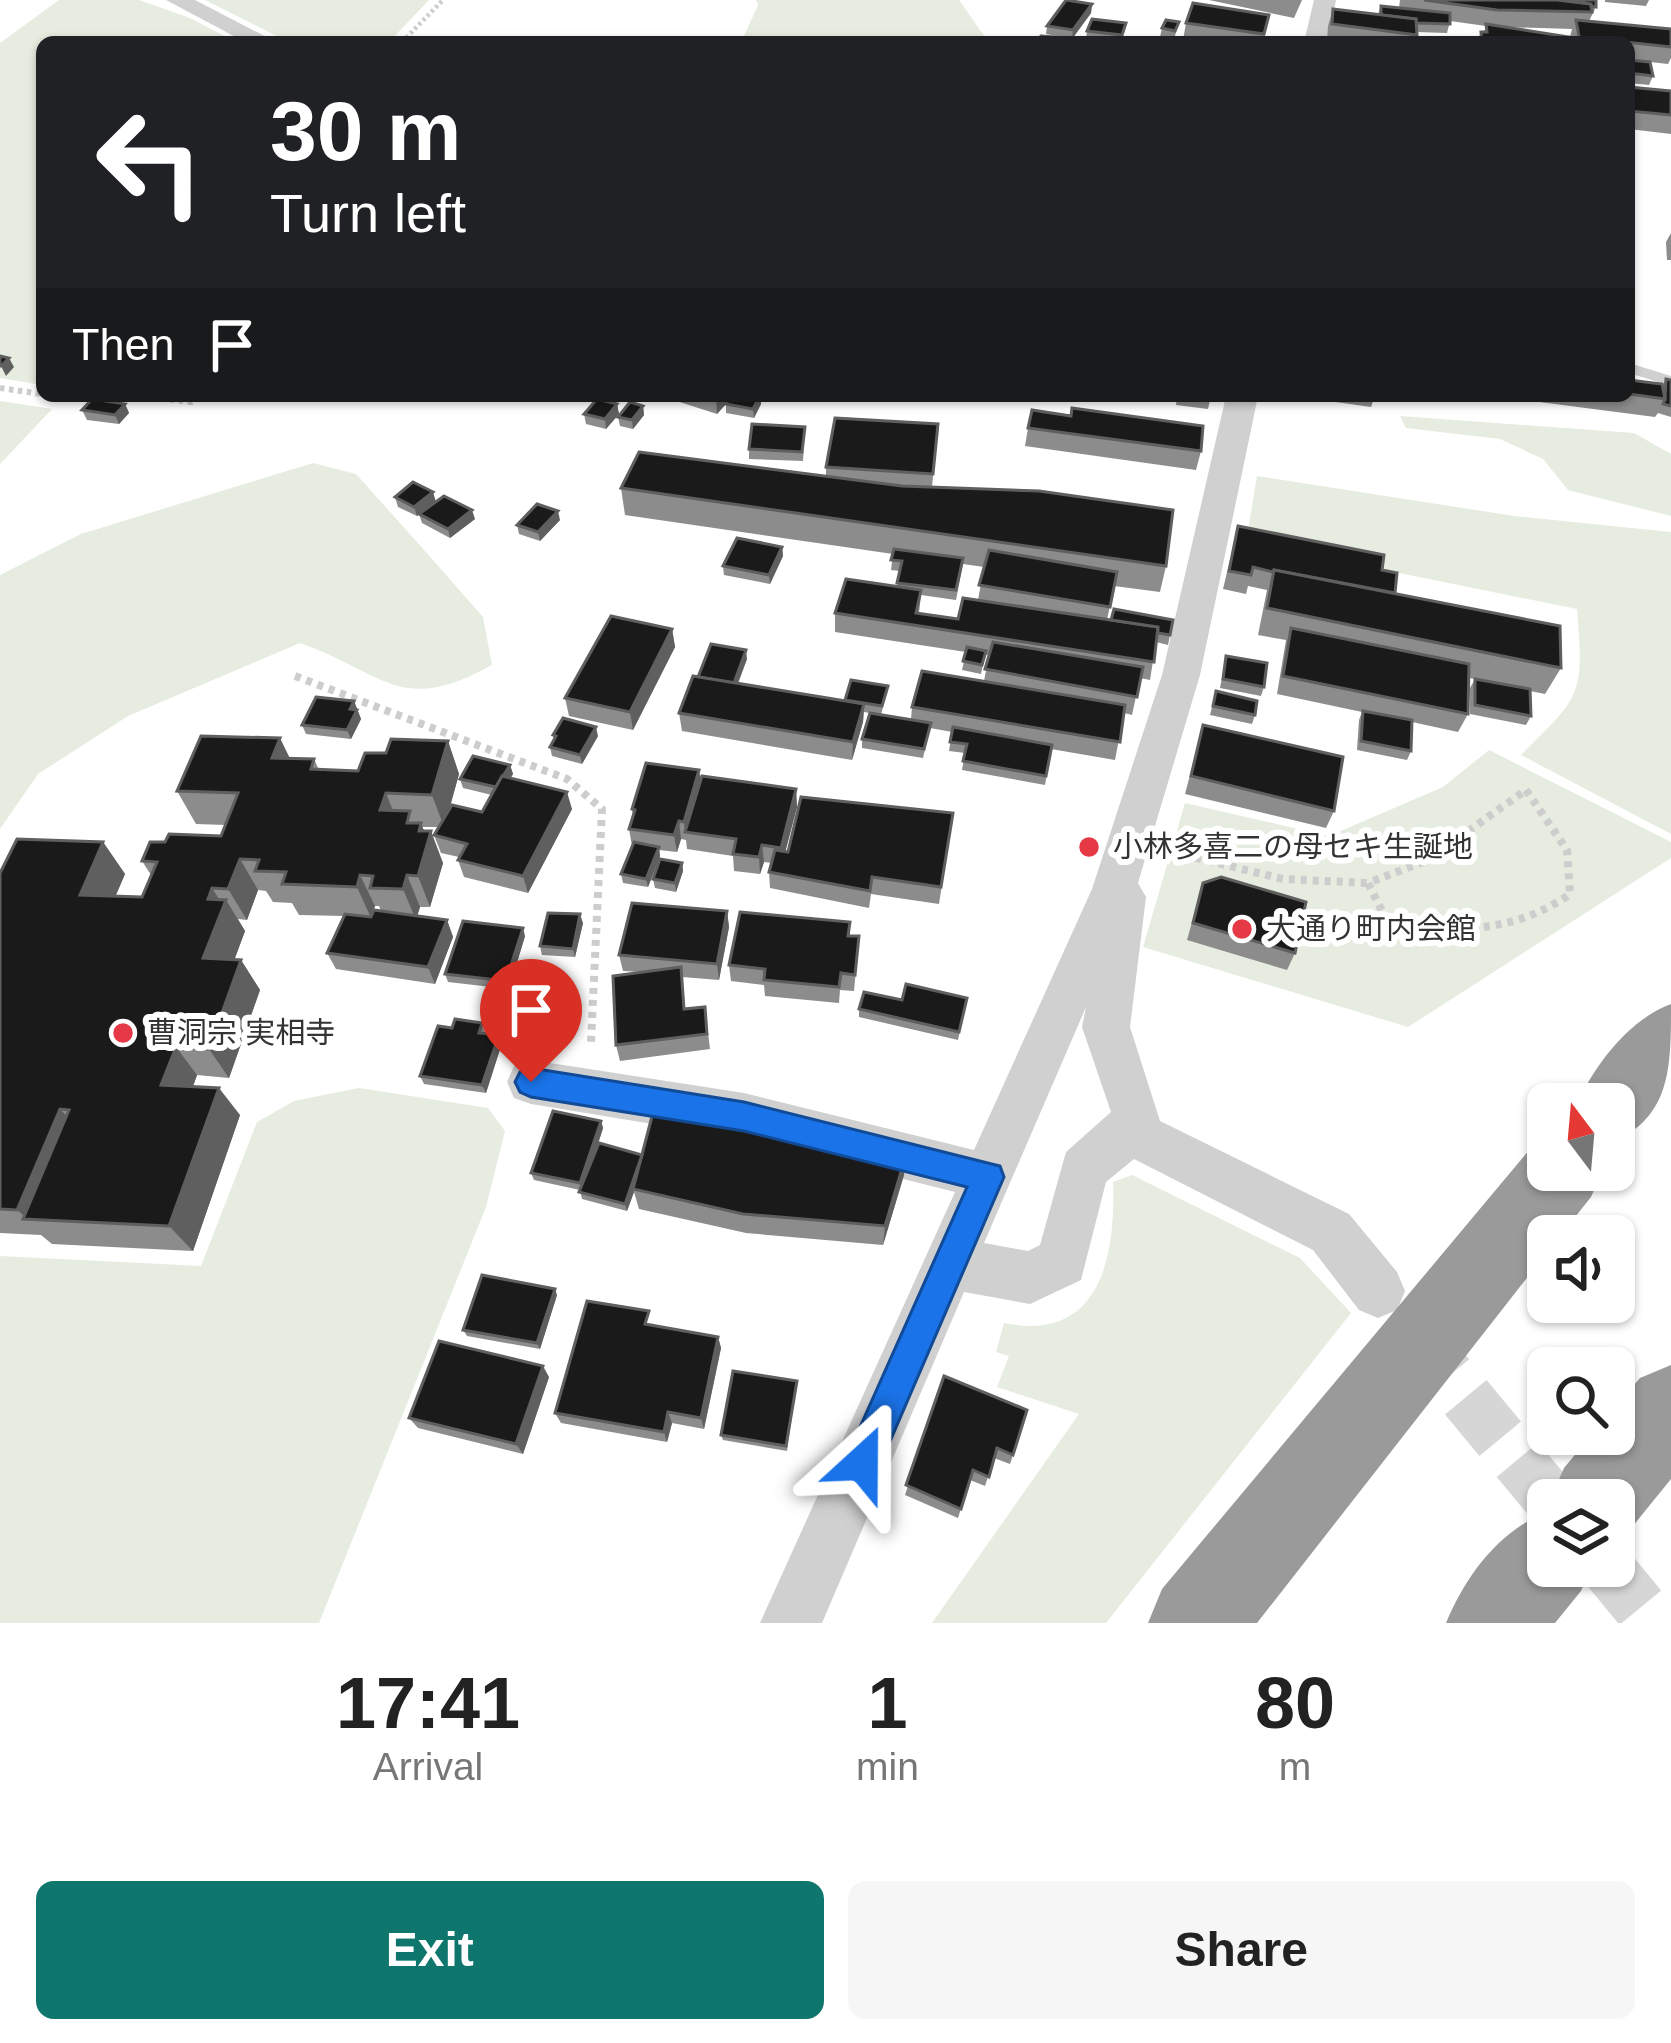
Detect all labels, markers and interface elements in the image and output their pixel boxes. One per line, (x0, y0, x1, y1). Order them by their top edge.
icon: left (72, 84, 228, 240)
text: 30 m (270, 84, 461, 178)
text: Turn left (270, 183, 466, 243)
icon: arrive (199, 312, 265, 378)
text: Then (72, 319, 175, 370)
place label: 小林多喜二の母セキ生誕地 (1113, 830, 1473, 863)
marker: 小林多喜二の母セキ生誕地 (1076, 834, 1102, 860)
place label: 大通り町内会館 (1266, 912, 1476, 945)
marker: 大通り町内会館 (1229, 916, 1255, 942)
pin (480, 959, 582, 1082)
icon: arrive (498, 977, 564, 1043)
place label: 曹洞宗 実相寺 (147, 1016, 335, 1049)
marker: 曹洞宗 実相寺 (110, 1020, 136, 1046)
north arrow (1527, 1083, 1635, 1191)
map controls (1527, 1083, 1635, 1587)
button: sound (1527, 1215, 1635, 1323)
button: search (1527, 1347, 1635, 1455)
position arrow (799, 1400, 925, 1526)
button: layers (1527, 1479, 1635, 1587)
text: 17:41 (336, 1663, 520, 1743)
text: 1 (867, 1663, 908, 1743)
text: 80 (1255, 1663, 1335, 1743)
text: Arrival (373, 1745, 483, 1788)
text: min (856, 1745, 919, 1788)
text: m (1279, 1745, 1311, 1788)
button: Exit (36, 1881, 824, 2019)
button: Share (848, 1881, 1635, 2019)

